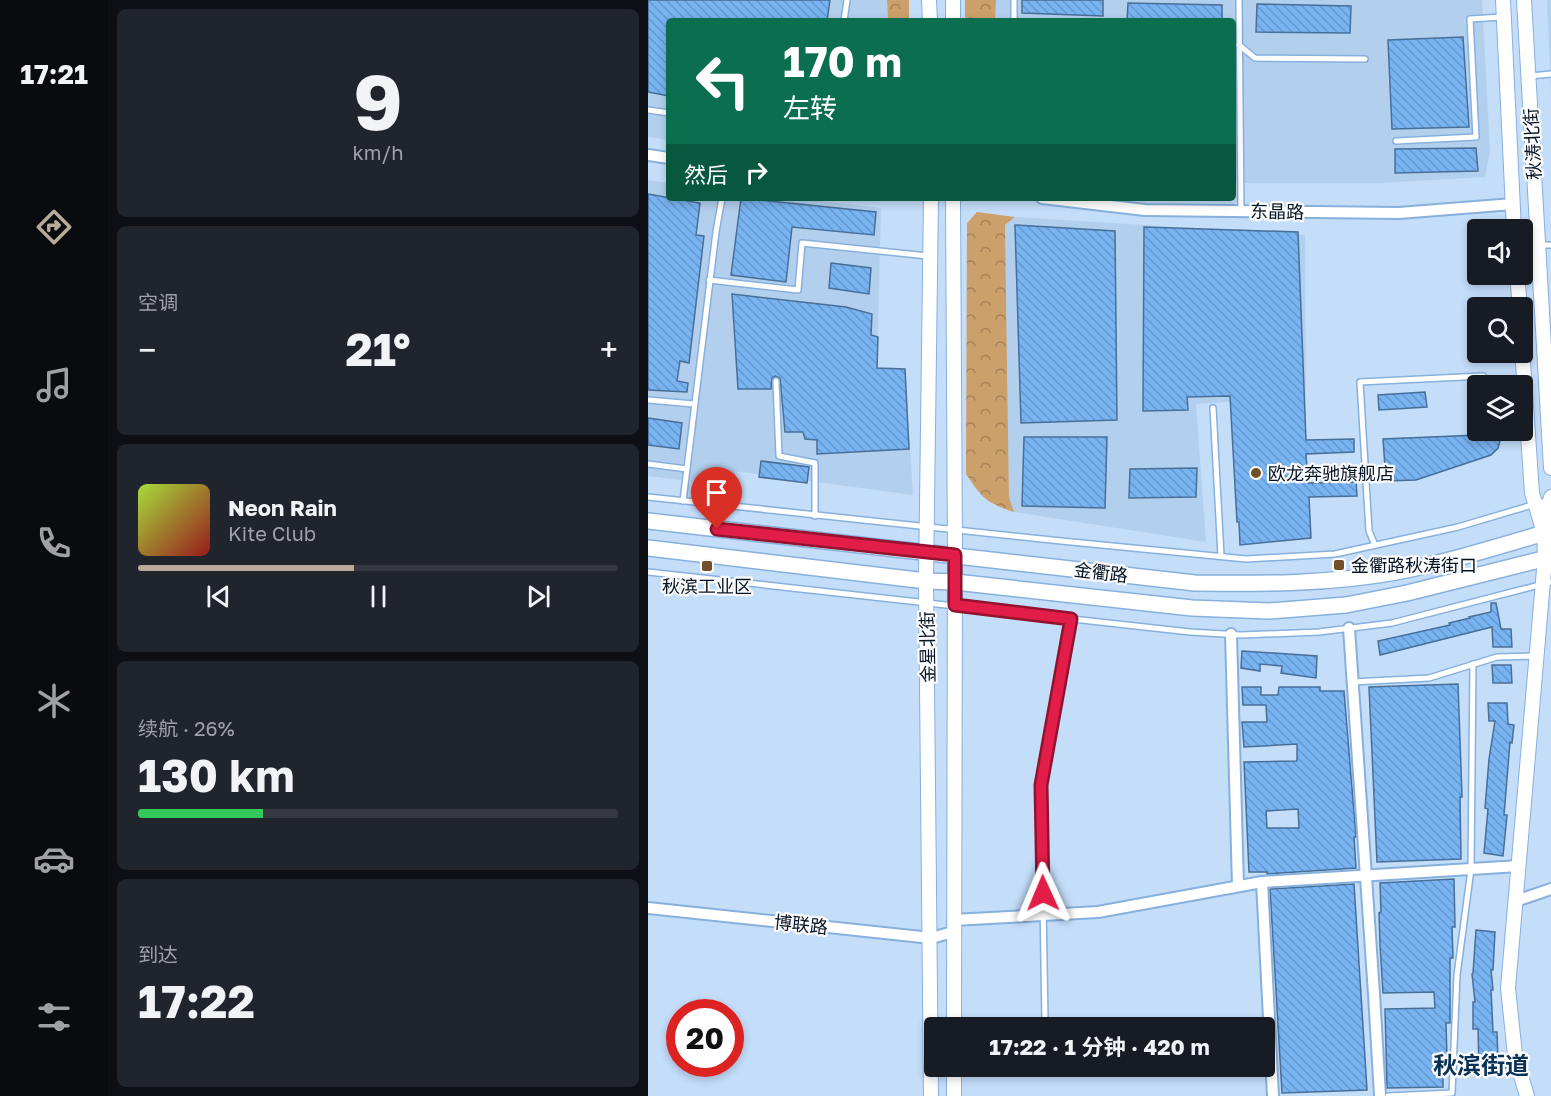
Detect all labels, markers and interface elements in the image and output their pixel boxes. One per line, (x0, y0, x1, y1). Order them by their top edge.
text: 170 m (783, 36, 902, 86)
icon: left (684, 42, 762, 120)
text: 9 (353, 54, 403, 147)
text: 17:21 (20, 58, 88, 90)
text: 左转 (783, 92, 837, 124)
street label: 秋涛北街 (1519, 107, 1545, 181)
text: km/h (353, 140, 403, 164)
icon: right (740, 156, 773, 189)
text: 然后 (684, 161, 728, 188)
street label: 东晶路 (1250, 200, 1304, 222)
icon: directions (33, 206, 75, 248)
map controls (1467, 219, 1533, 441)
button: sound (1467, 219, 1533, 285)
text: 空调 (138, 290, 178, 314)
button: search (1467, 297, 1533, 363)
text: 21° (345, 322, 411, 376)
text: − (138, 330, 156, 369)
text: + (600, 330, 618, 369)
icon: music (33, 364, 75, 406)
button: layers (1467, 375, 1533, 441)
place label: 欧龙奔驰旗舰店 (1268, 462, 1394, 484)
marker: 欧龙奔驰旗舰店 (1249, 466, 1263, 480)
pin (691, 467, 742, 529)
icon: arrive (700, 476, 733, 509)
text: Neon Rain (228, 494, 337, 521)
text: Kite Club (228, 521, 316, 545)
icon: phone (33, 522, 75, 564)
place label: 金衢路秋涛街口 (1351, 554, 1477, 576)
street label: 金衢路 (1073, 558, 1129, 586)
marker: 金衢路秋涛街口 (1332, 558, 1346, 572)
marker: 秋滨工业区 (700, 559, 714, 573)
place label: 秋滨工业区 (662, 575, 752, 597)
icon: previous (202, 580, 235, 613)
icon: pause (362, 580, 395, 613)
icon: next (522, 580, 555, 613)
street label: 金星北街 (915, 611, 939, 683)
icon: climate (33, 680, 75, 722)
text: 续航 · 26% (138, 716, 235, 740)
text: 130 km (138, 748, 295, 802)
icon: car (33, 838, 75, 880)
position arrow (1011, 861, 1075, 925)
street label: 博联路 (773, 910, 829, 938)
text: 到达 (138, 942, 178, 966)
text: 17:22 (138, 974, 255, 1028)
icon: filters (33, 996, 75, 1038)
speed limit sign: 20 (666, 999, 744, 1077)
text: 17:22 · 1 分钟 · 420 m (989, 1033, 1210, 1060)
district label: 秋滨街道 (1433, 1050, 1529, 1079)

